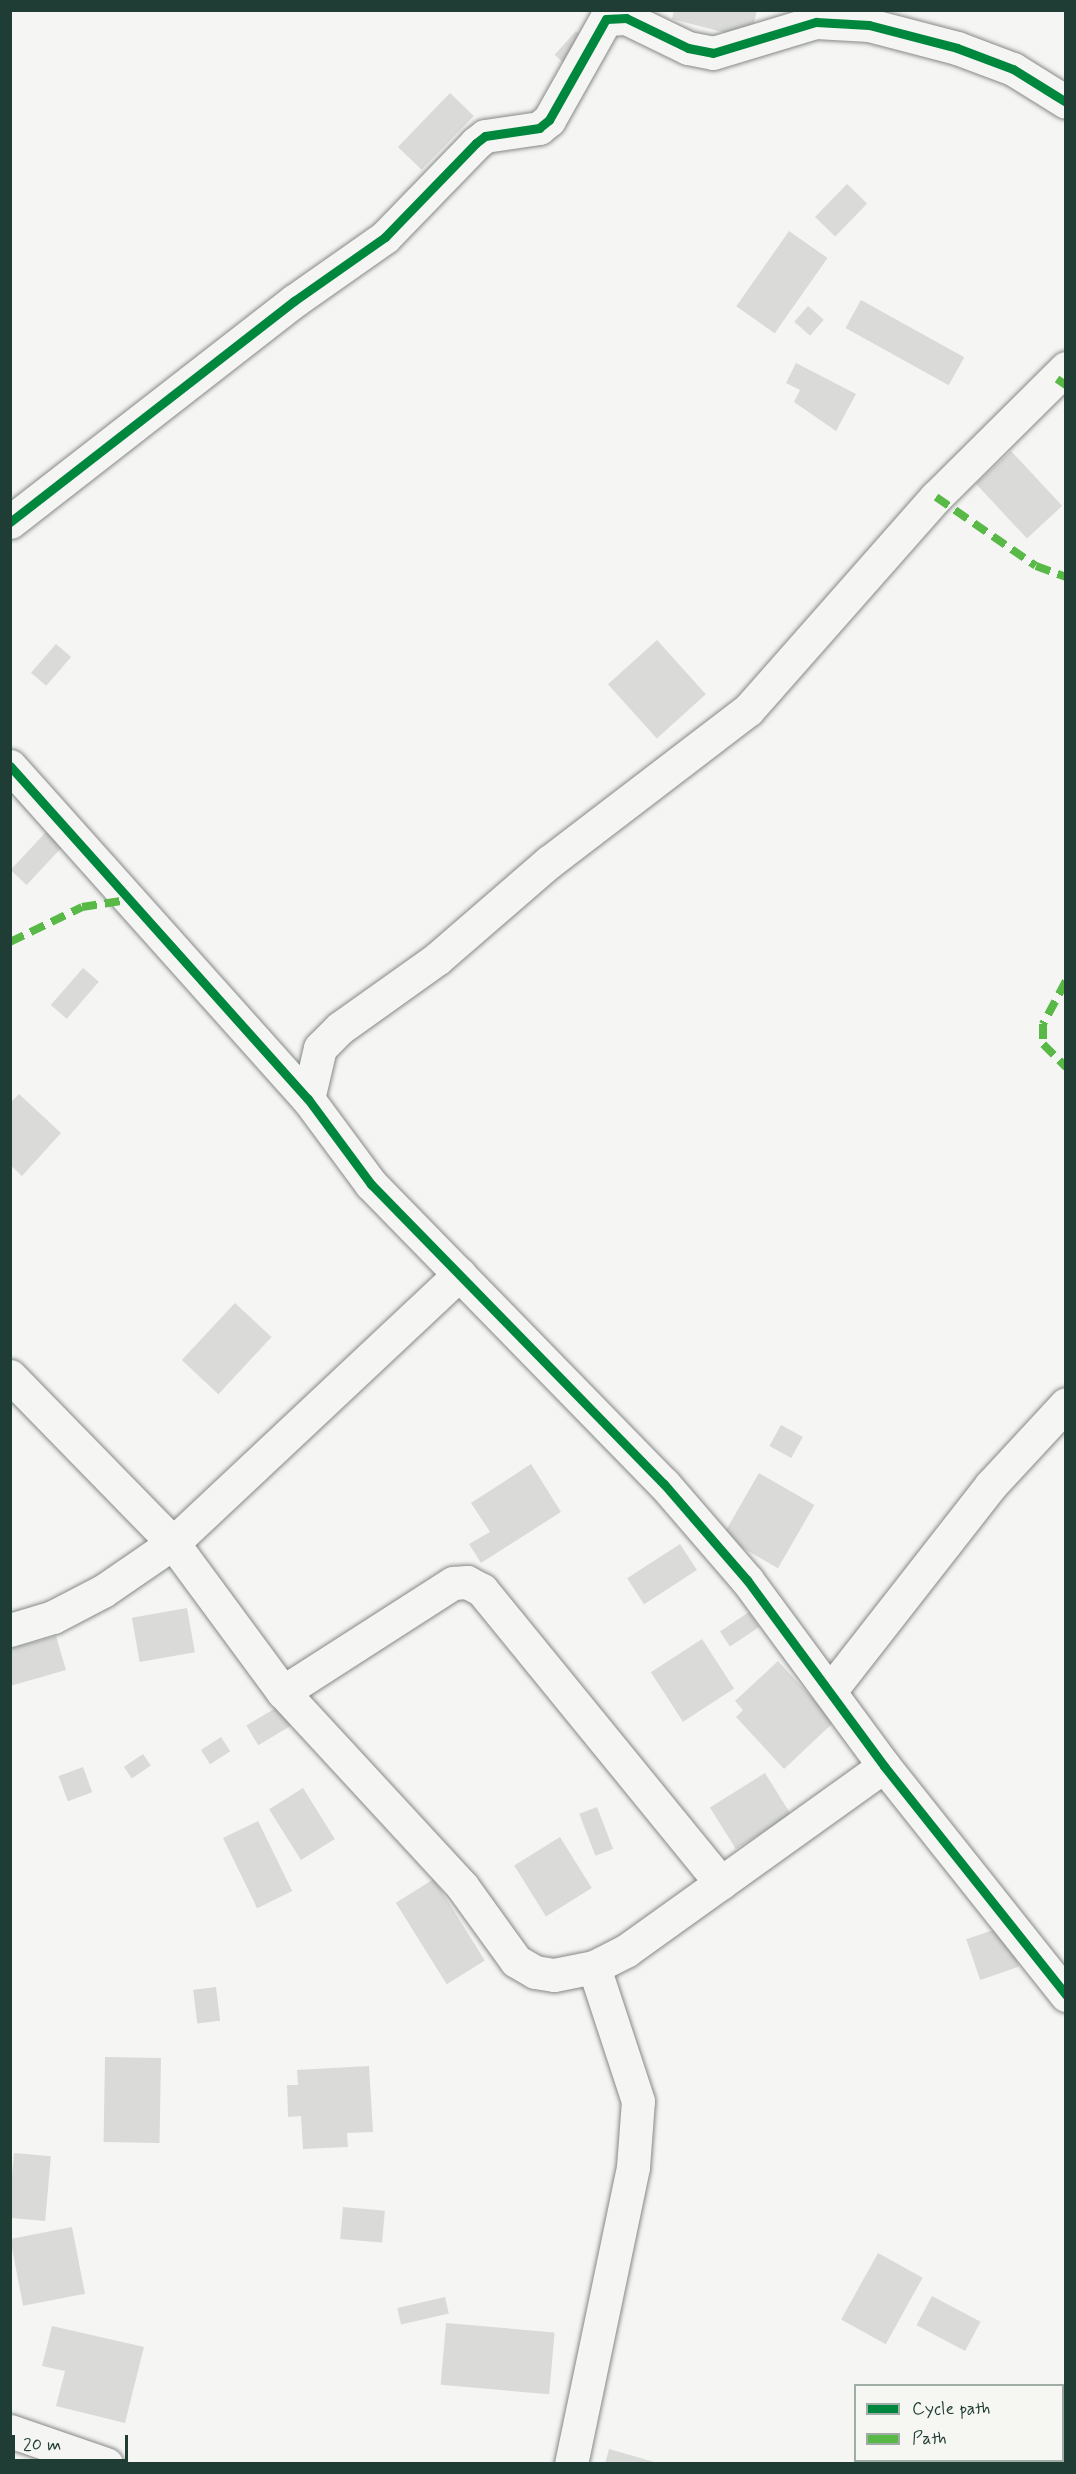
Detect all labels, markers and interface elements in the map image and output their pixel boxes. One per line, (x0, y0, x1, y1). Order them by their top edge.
legend (854, 2384, 1064, 2462)
text: Cycle path (912, 2397, 990, 2421)
scale bar (15, 2423, 130, 2461)
text: Path (912, 2427, 947, 2451)
text: 20 m (23, 2433, 61, 2457)

